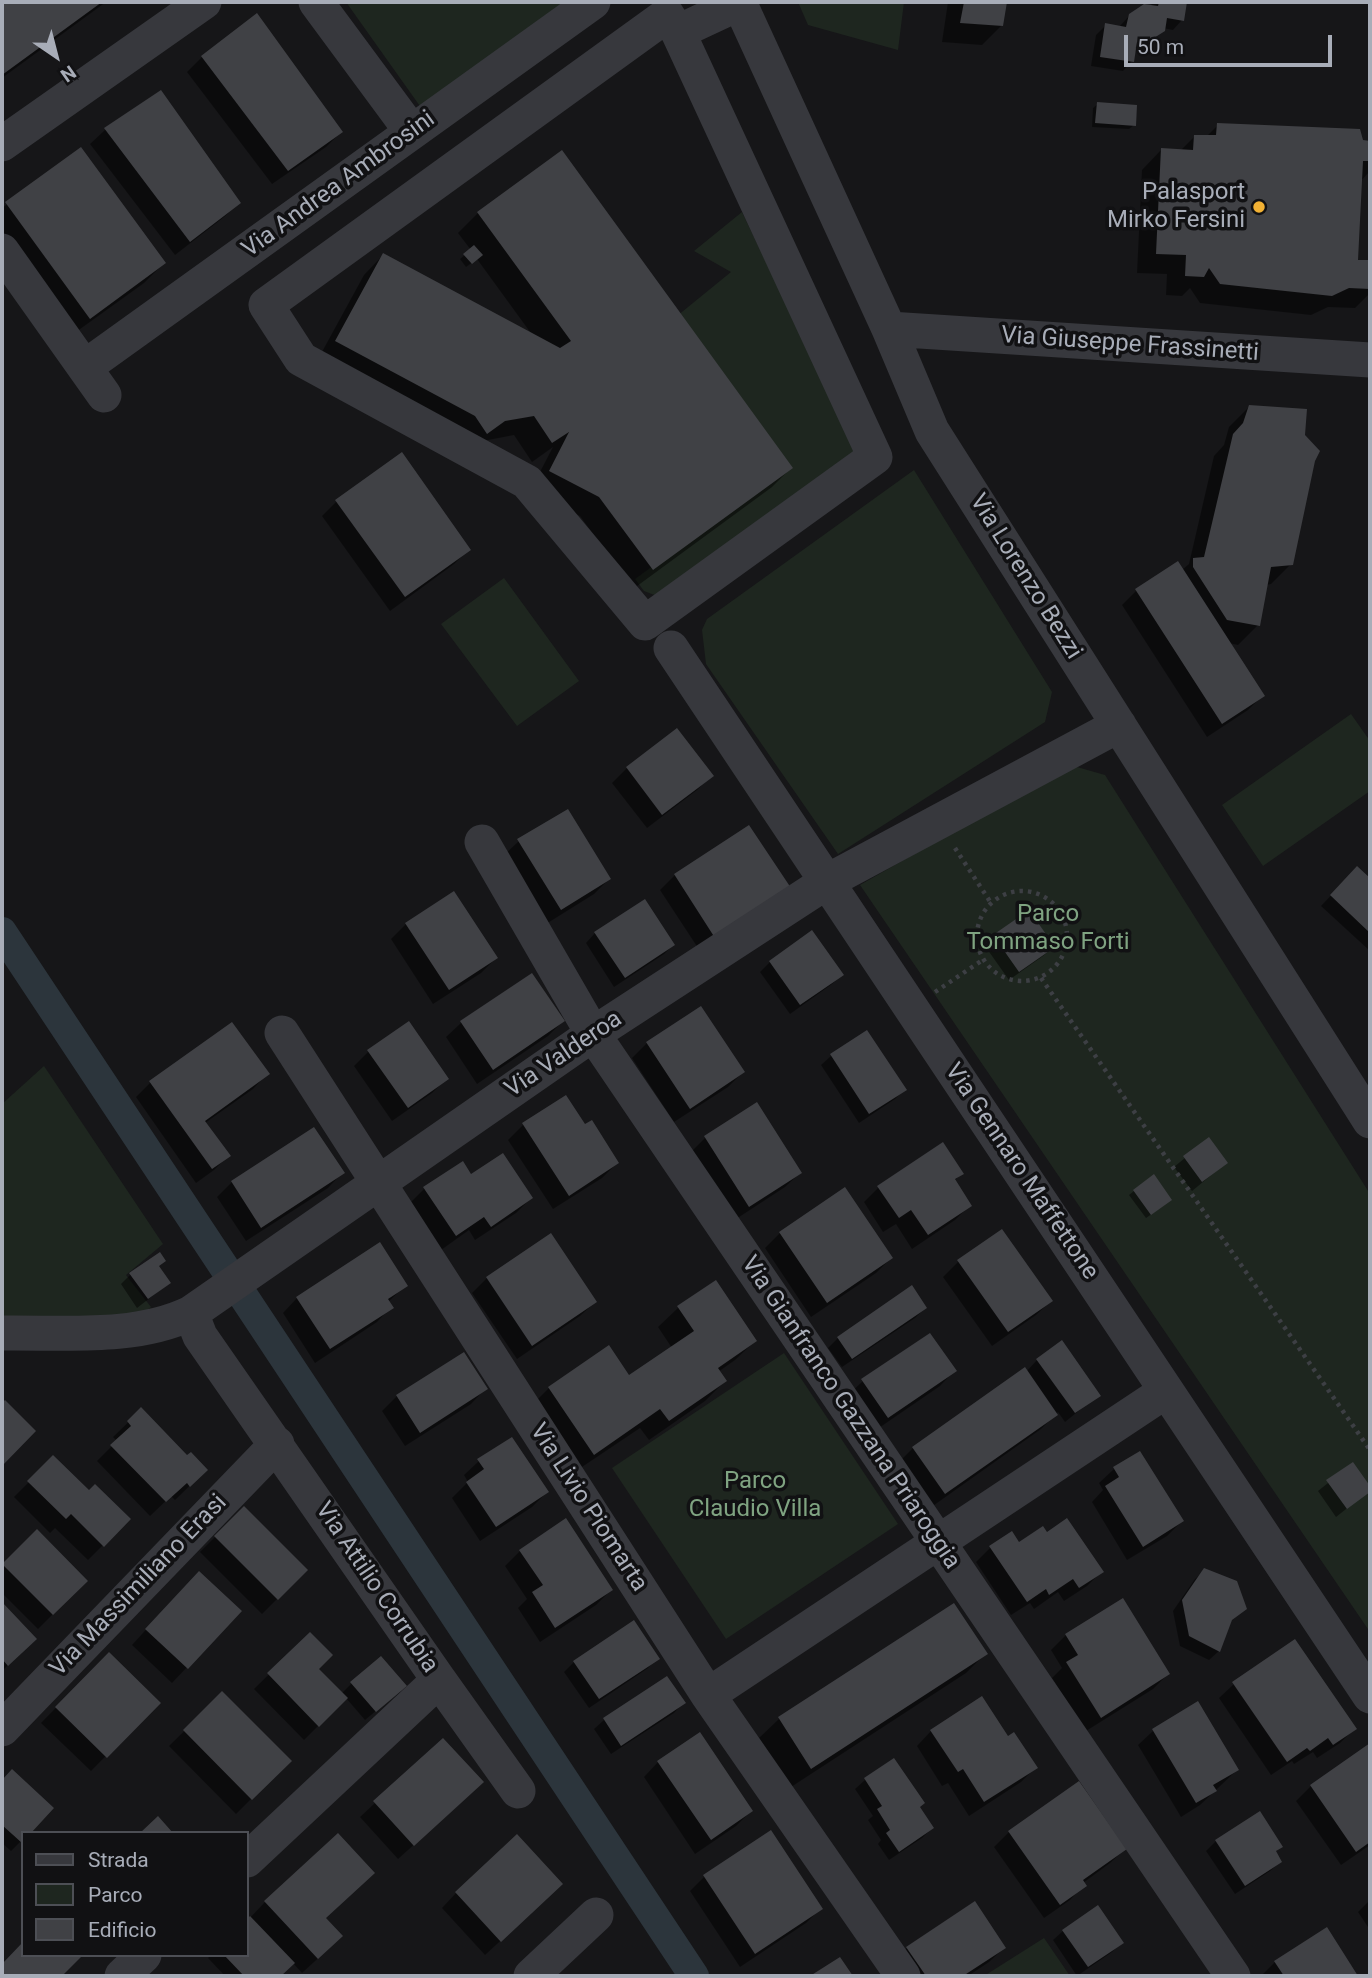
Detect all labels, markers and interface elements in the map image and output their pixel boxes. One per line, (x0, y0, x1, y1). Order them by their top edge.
north arrow (21, 21, 91, 91)
scale bar (1127, 21, 1335, 65)
text: 50 m (1137, 35, 1184, 59)
text: N (56, 60, 80, 87)
street label: Via Andrea Ambrosini (237, 105, 441, 265)
place label: Palasport Mirko Fersini (1107, 179, 1245, 235)
marker: Palasport Mirko Fersini (1251, 199, 1267, 215)
street label: Via Giuseppe Frassinetti (1000, 322, 1260, 368)
street label: Via Lorenzo Bezzi (963, 489, 1087, 665)
park label: Parco Tommaso Forti (966, 901, 1130, 957)
street label: Via Valderoa (500, 1005, 628, 1105)
street label: Via Gennaro Maffettone (938, 1058, 1104, 1286)
street label: Via Gianfranco Gazzana Priaroggia (734, 1251, 966, 1575)
street label: Via Livio Piomarta (523, 1419, 653, 1597)
park label: Parco Claudio Villa (689, 1468, 821, 1524)
street label: Via Massimiliano Erasi (45, 1489, 233, 1683)
street label: Via Attilio Corrubia (308, 1497, 444, 1679)
legend (21, 1831, 248, 1957)
text: Strada (88, 1848, 149, 1872)
text: Parco (88, 1883, 142, 1907)
text: Edificio (88, 1918, 156, 1942)

